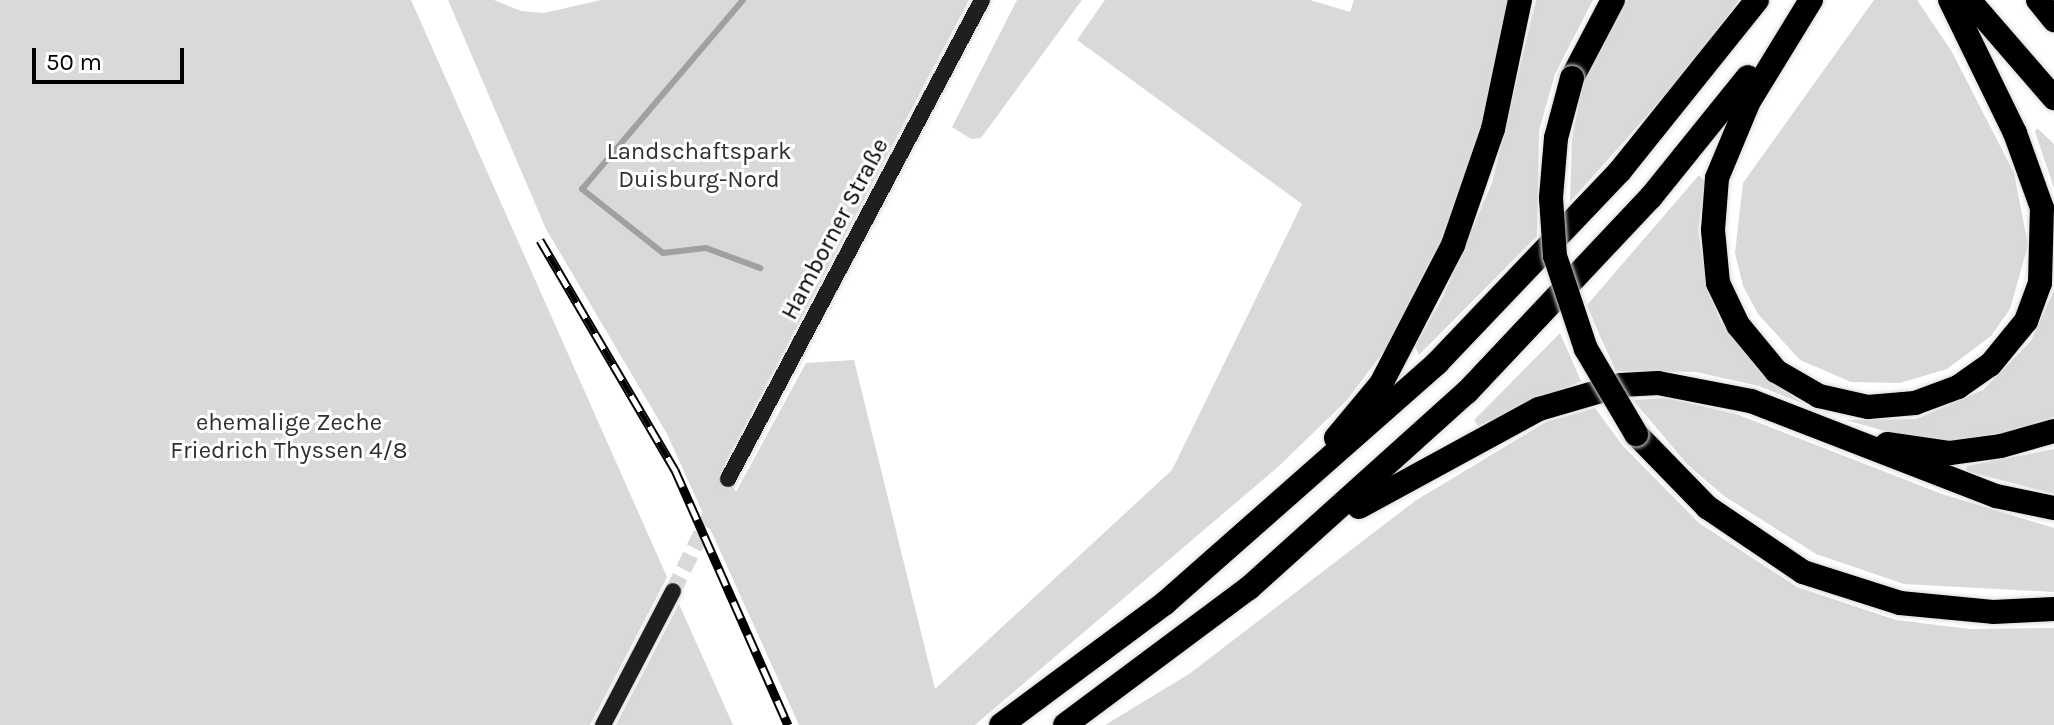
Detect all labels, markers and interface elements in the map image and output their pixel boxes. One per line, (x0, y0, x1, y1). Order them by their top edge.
scale bar (36, 32, 188, 82)
text: 50 m (46, 48, 102, 76)
street label: Hamborner Straße (775, 133, 895, 325)
park label: Landschaftspark Duisburg-Nord (606, 138, 792, 194)
park label: ehemalige Zeche Friedrich Thyssen 4/8 (170, 409, 408, 465)

